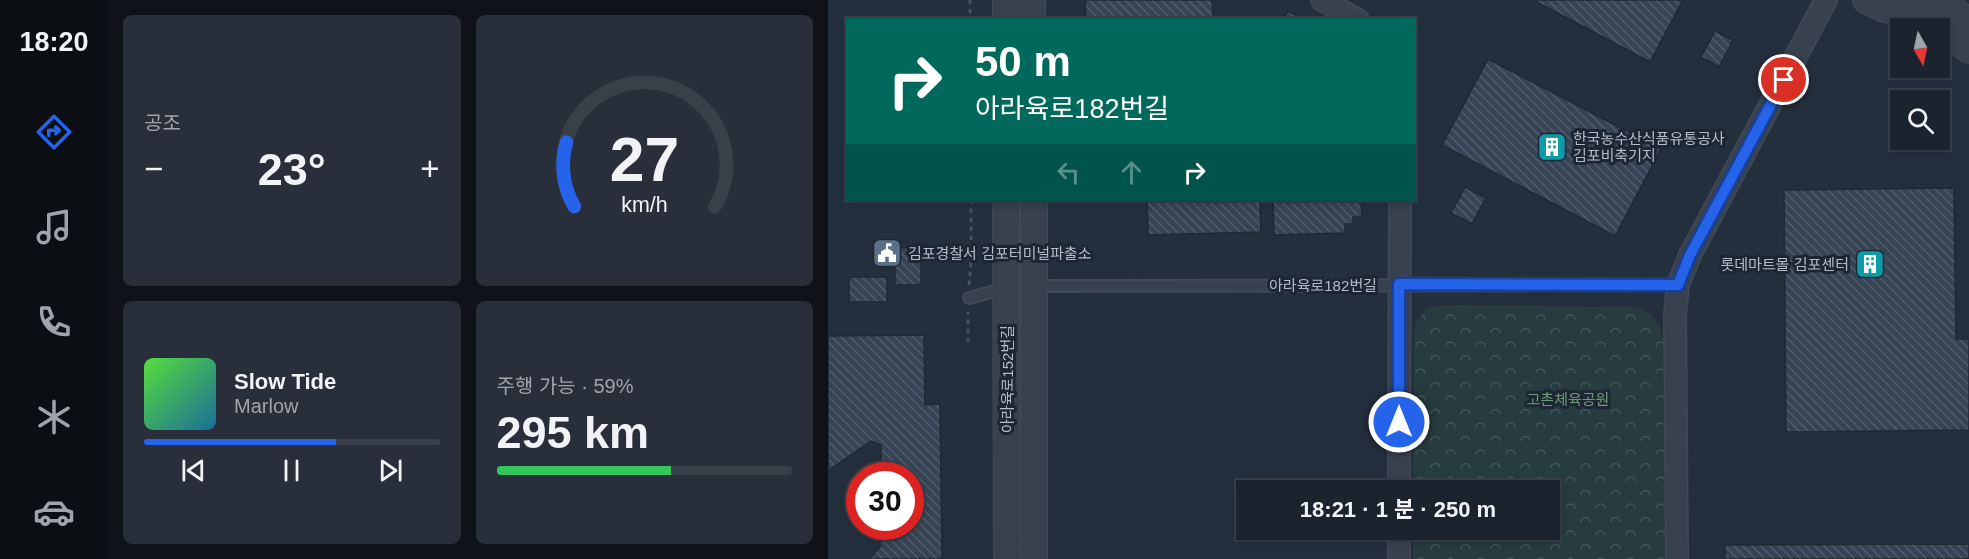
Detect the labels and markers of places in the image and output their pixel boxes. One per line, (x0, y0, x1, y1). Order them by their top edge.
pin (1758, 54, 1809, 105)
place label: 한국농수산식품유통공사 김포비축기지 (1573, 130, 1725, 164)
building icon: 한국농수산식품유통공사 김포비축기지 (1536, 131, 1568, 163)
public building icon: 김포경찰서 김포터미널파출소 (871, 237, 903, 269)
place label: 김포경찰서 김포터미널파출소 (908, 245, 1092, 262)
building icon: 롯데마트몰 김포센터 (1854, 248, 1886, 280)
place label: 롯데마트몰 김포센터 (1721, 256, 1849, 273)

